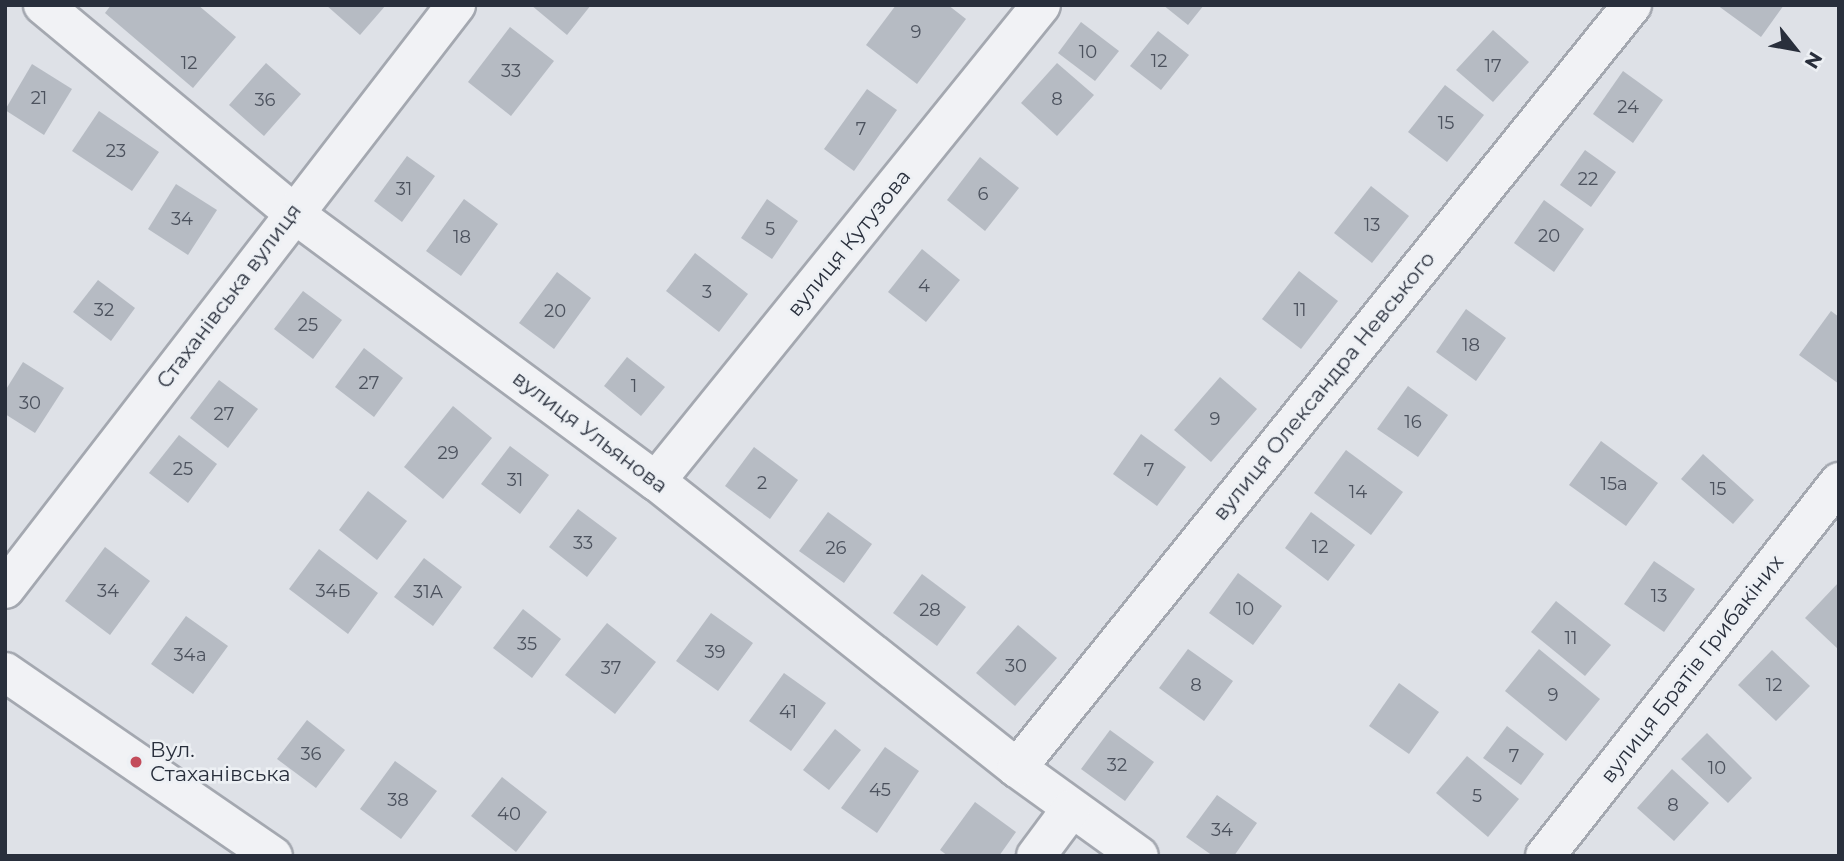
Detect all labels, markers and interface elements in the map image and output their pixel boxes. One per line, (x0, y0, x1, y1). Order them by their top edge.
north arrow (1760, 14, 1830, 84)
house number: 9 (911, 21, 921, 43)
house number: 10 (1079, 41, 1097, 63)
text: N (1800, 48, 1827, 73)
house number: 12 (1151, 50, 1167, 72)
house number: 12 (181, 52, 197, 74)
house number: 17 (1484, 55, 1502, 77)
house number: 33 (501, 60, 521, 82)
house number: 21 (31, 87, 47, 109)
house number: 8 (1051, 88, 1063, 110)
house number: 36 (254, 89, 276, 111)
house number: 24 (1617, 96, 1639, 118)
house number: 15 (1438, 112, 1454, 134)
house number: 7 (856, 118, 866, 140)
house number: 23 (106, 140, 126, 162)
street label: вулиця Кутузова (782, 165, 916, 321)
house number: 22 (1578, 168, 1598, 190)
house number: 31 (396, 178, 412, 200)
house number: 6 (978, 183, 988, 205)
street label: Стаханівська вулиця (151, 199, 307, 393)
house number: 34 (171, 208, 193, 230)
house number: 13 (1364, 214, 1380, 236)
house number: 5 (765, 218, 775, 240)
house number: 20 (1538, 225, 1560, 247)
house number: 18 (453, 226, 471, 248)
street label: вулиця Олександра Невського (1208, 247, 1440, 525)
house number: 4 (918, 275, 930, 297)
house number: 3 (702, 281, 712, 303)
house number: 32 (94, 299, 114, 321)
house number: 11 (1294, 299, 1306, 321)
house number: 20 (544, 300, 566, 322)
house number: 25 (298, 314, 318, 336)
house number: 18 (1462, 334, 1480, 356)
street label: вулиця Ульянова (508, 366, 672, 498)
house number: 27 (359, 372, 379, 394)
house number: 1 (631, 375, 637, 397)
house number: 30 (19, 392, 41, 414)
house number: 27 (214, 403, 234, 425)
house number: 9 (1210, 408, 1220, 430)
house number: 16 (1404, 411, 1422, 433)
house number: 29 (437, 442, 459, 464)
house number: 25 (173, 458, 193, 480)
house number: 7 (1144, 459, 1154, 481)
house number: 31 (507, 469, 523, 491)
house number: 2 (757, 472, 767, 494)
house number: 15а (1600, 473, 1628, 495)
house number: 15 (1710, 478, 1726, 500)
house number: 14 (1349, 481, 1367, 503)
house number: 33 (573, 532, 593, 554)
house number: 12 (1312, 536, 1328, 558)
house number: 26 (825, 537, 847, 559)
street label: вулиця Братів Грибакіних (1595, 550, 1789, 788)
house number: 34 (97, 580, 119, 602)
house number: 34Б (315, 580, 351, 602)
house number: 31А (413, 581, 443, 603)
house number: 13 (1651, 585, 1667, 607)
house number: 10 (1236, 598, 1254, 620)
house number: 28 (919, 599, 941, 621)
house number: 11 (1565, 627, 1577, 649)
house number: 35 (517, 633, 537, 655)
house number: 39 (704, 641, 726, 663)
house number: 34а (173, 644, 207, 666)
house number: 30 (1005, 655, 1027, 677)
house number: 37 (601, 657, 621, 679)
house number: 8 (1190, 674, 1202, 696)
house number: 12 (1766, 674, 1782, 696)
house number: 9 (1548, 684, 1558, 706)
house number: 41 (779, 701, 797, 723)
place label: Вул. Стаханівська (150, 737, 291, 787)
house number: 36 (300, 743, 322, 765)
house number: 7 (1509, 745, 1519, 767)
marker: Вул. Стаханівська (128, 754, 144, 770)
house number: 32 (1107, 754, 1127, 776)
house number: 10 (1708, 757, 1726, 779)
house number: 45 (869, 779, 891, 801)
house number: 5 (1472, 785, 1482, 807)
house number: 38 (387, 789, 409, 811)
house number: 8 (1667, 794, 1679, 816)
house number: 40 (497, 803, 521, 825)
house number: 34 (1211, 819, 1233, 841)

